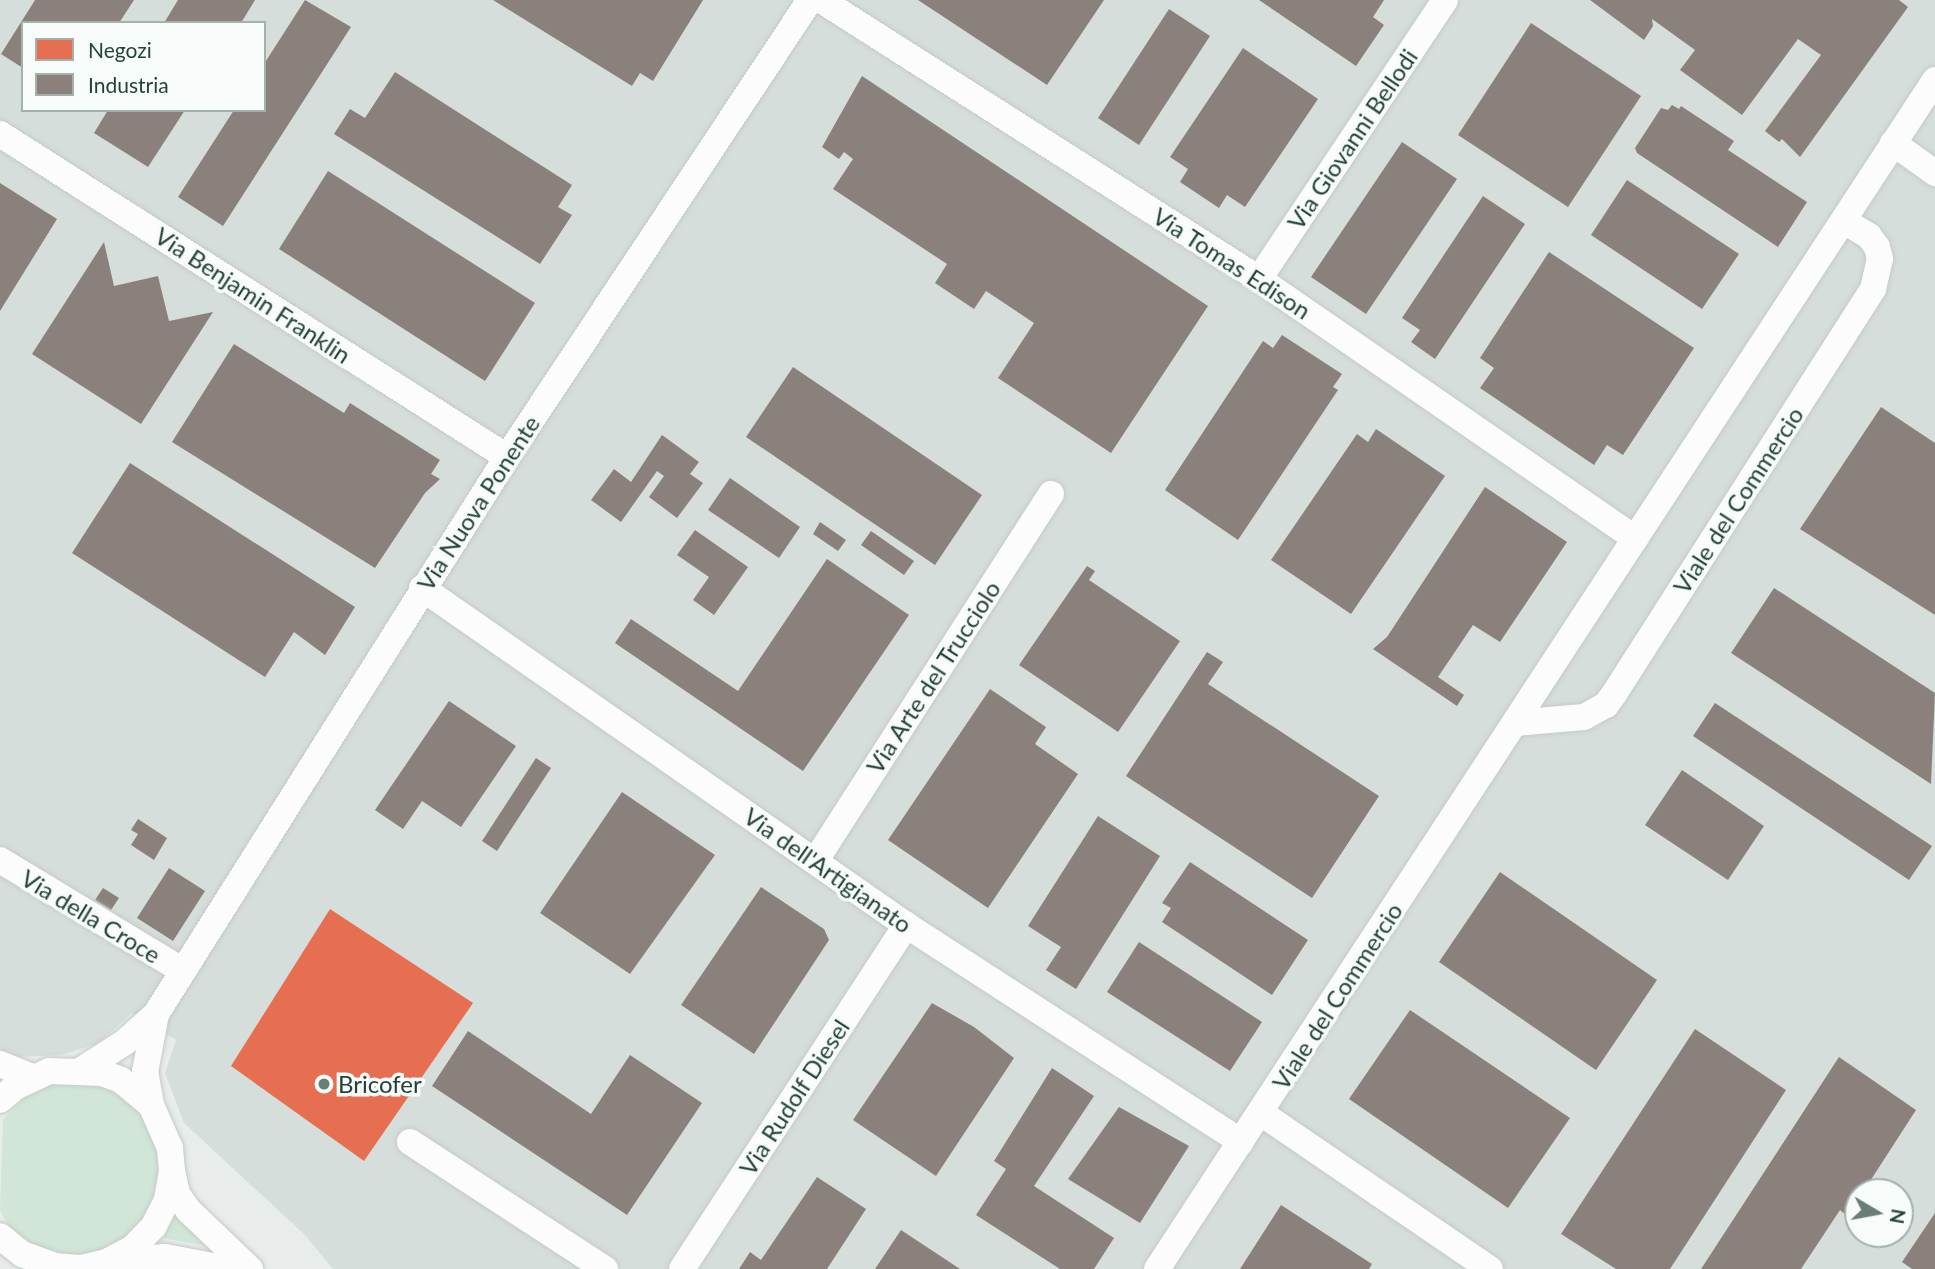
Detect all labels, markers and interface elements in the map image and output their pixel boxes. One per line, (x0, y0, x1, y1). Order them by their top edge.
legend (21, 21, 266, 112)
text: Negozi (88, 37, 152, 62)
street label: Via Giovanni Bellodi (1281, 43, 1423, 235)
text: Industria (88, 72, 169, 97)
street label: Via Tomas Edison (1147, 201, 1317, 325)
street label: Via Benjamin Franklin (150, 221, 356, 369)
street label: Viale del Commercio (1667, 401, 1809, 599)
street label: Via Nuova Ponente (411, 410, 545, 596)
street label: Via Arte del Trucciolo (860, 575, 1006, 779)
street label: Via dell'Artigianato (739, 801, 917, 939)
street label: Via della Croce (16, 863, 166, 969)
street label: Viale del Commercio (1266, 897, 1408, 1095)
street label: Via Rudolf Diesel (733, 1013, 855, 1181)
place label: Bricofer (338, 1070, 422, 1098)
marker: Bricofer (316, 1076, 332, 1092)
north arrow (1844, 1178, 1914, 1248)
text: N (1886, 1207, 1911, 1226)

